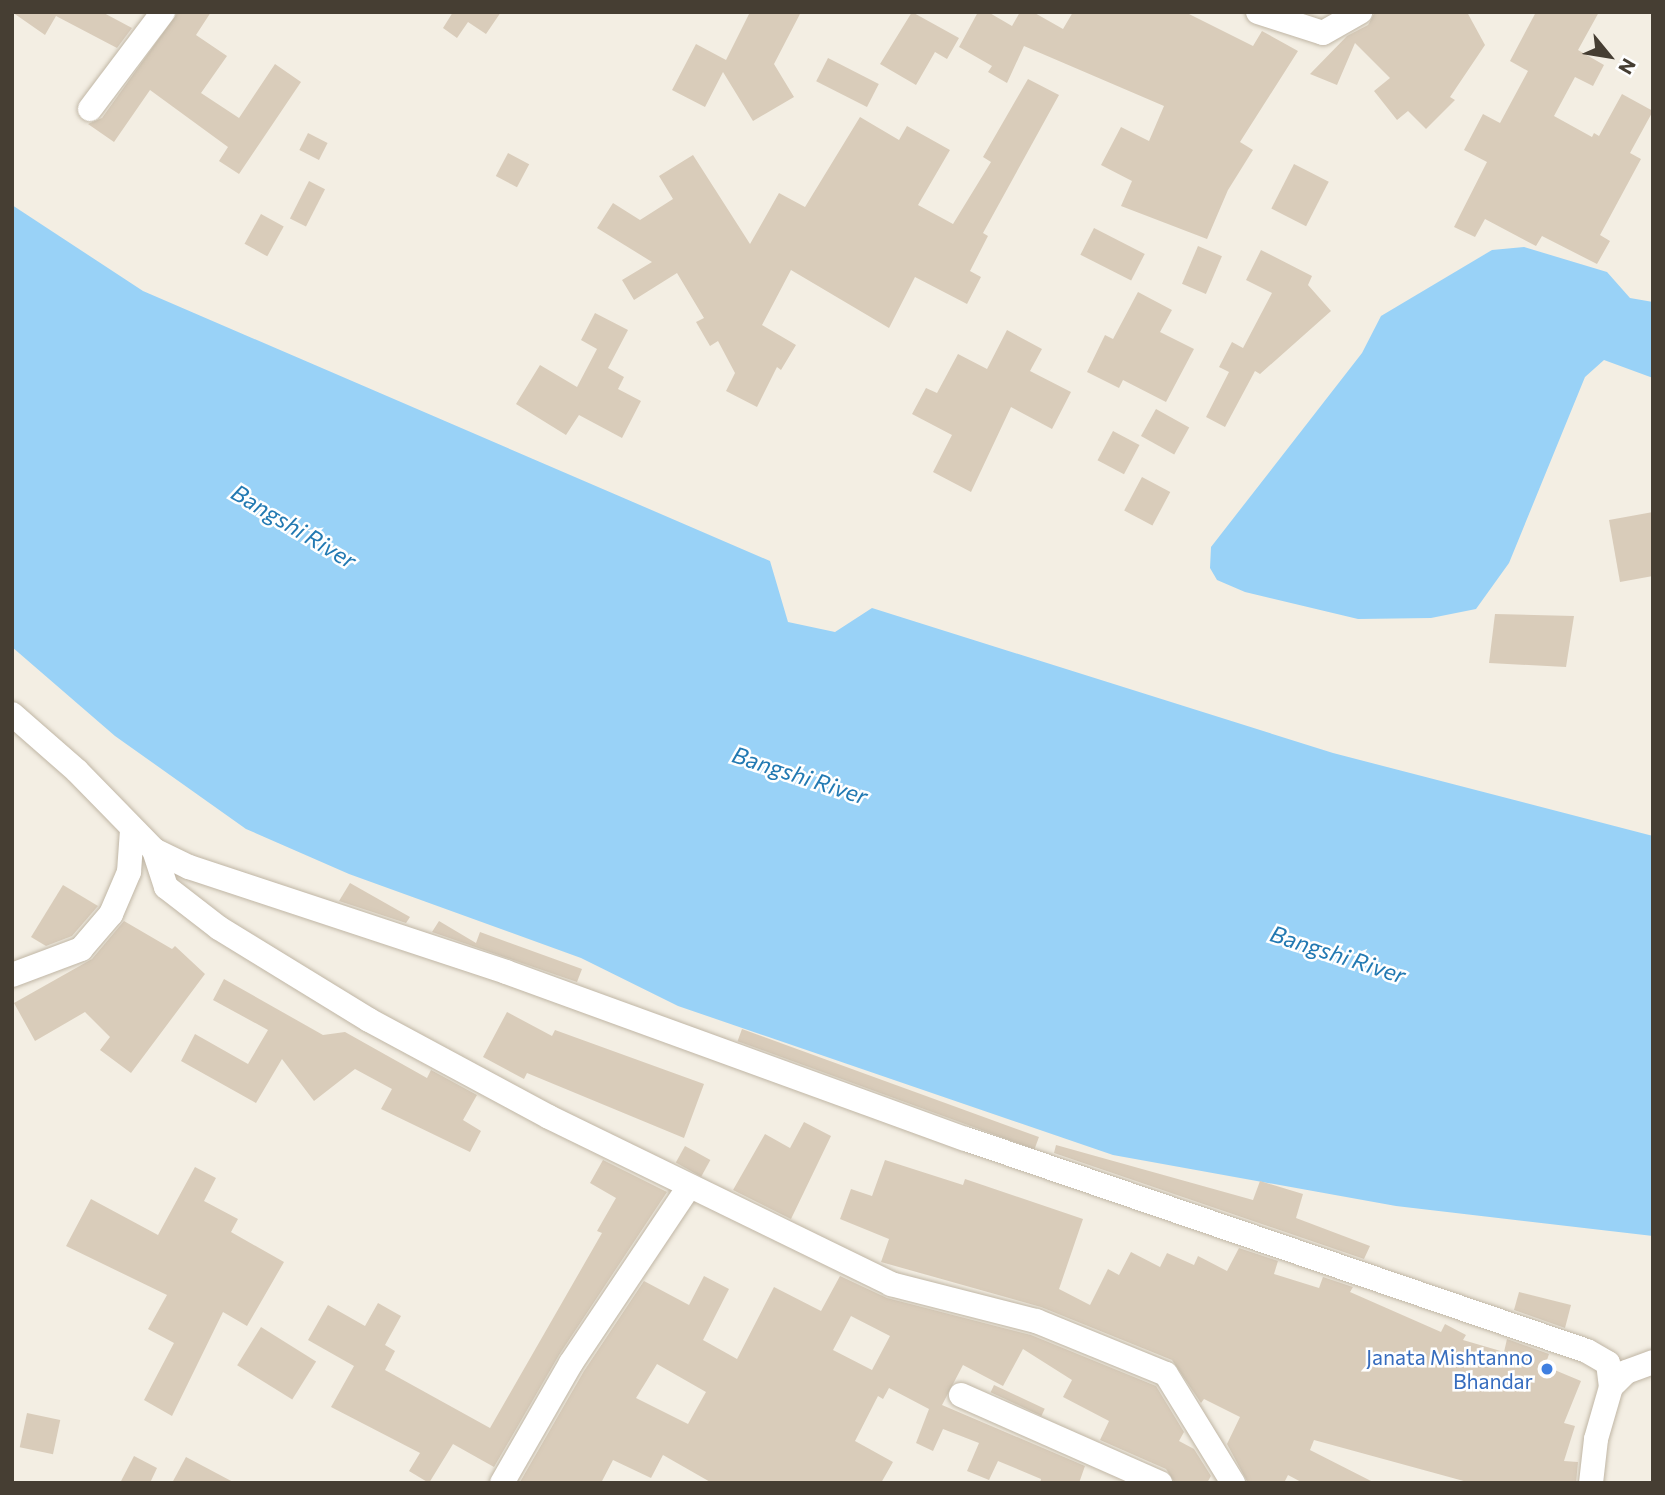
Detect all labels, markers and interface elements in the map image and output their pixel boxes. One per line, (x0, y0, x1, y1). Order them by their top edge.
north arrow (1574, 21, 1644, 91)
text: N (1614, 55, 1641, 79)
water label: Bangshi River (227, 478, 361, 574)
water label: Bangshi River (729, 740, 871, 810)
water label: Bangshi River (1267, 919, 1409, 989)
place label: Janata Mishtanno Bhandar (1366, 1344, 1533, 1394)
marker: Janata Mishtanno Bhandar (1539, 1361, 1555, 1377)

